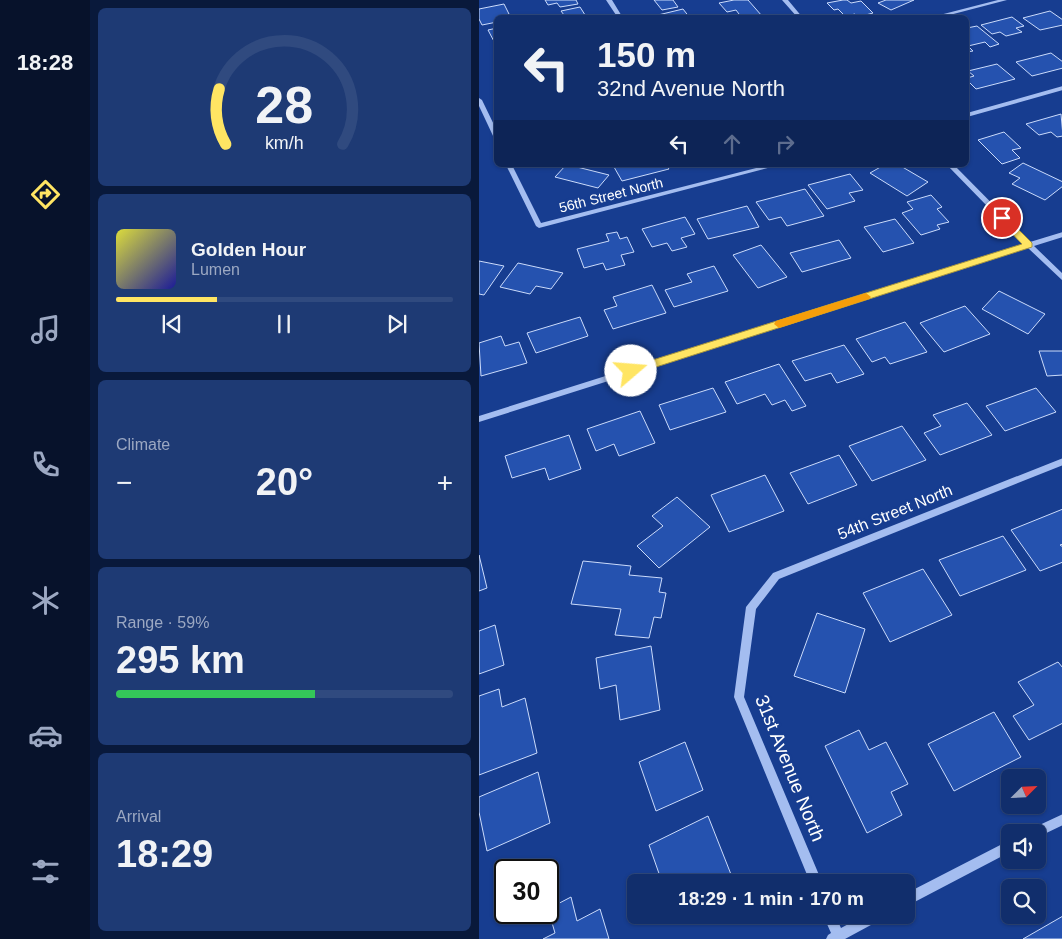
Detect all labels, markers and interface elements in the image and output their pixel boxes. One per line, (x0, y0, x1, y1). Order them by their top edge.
icon: left (514, 35, 579, 100)
text: 150 m (597, 35, 696, 74)
text: 18:28 (17, 50, 73, 75)
text: 28 (256, 76, 313, 134)
text: 32nd Avenue North (597, 76, 785, 101)
icon: left (665, 130, 693, 158)
icon: ahead (718, 130, 746, 158)
icon: right (771, 130, 799, 158)
text: km/h (265, 133, 304, 153)
street label: 56th Street North (557, 174, 665, 216)
icon: directions (28, 177, 63, 212)
pin (981, 197, 1023, 239)
icon: arrive (988, 204, 1016, 232)
text: Golden Hour (191, 239, 306, 260)
text: Lumen (191, 261, 240, 278)
icon: previous (158, 310, 186, 338)
icon: pause (270, 310, 298, 338)
icon: next (383, 310, 411, 338)
icon: music (28, 312, 63, 347)
position arrow (604, 344, 656, 396)
text: Climate (116, 436, 170, 453)
icon: phone (28, 447, 63, 482)
text: 20° (256, 461, 313, 503)
text: − (116, 467, 132, 498)
text: + (437, 467, 453, 498)
street label: 54th Street North (835, 481, 955, 543)
icon: climate (28, 583, 63, 618)
text: Range · 59% (116, 614, 209, 631)
text: 295 km (116, 639, 245, 681)
street label: 31st Avenue North (751, 692, 829, 844)
icon: car (28, 718, 63, 753)
north arrow (1001, 769, 1047, 814)
map controls (1001, 769, 1046, 924)
text: Arrival (116, 808, 161, 825)
button: sound (1001, 824, 1046, 869)
text: 18:29 (116, 833, 213, 875)
icon: filters (28, 854, 63, 889)
speed limit sign: 30 (494, 859, 559, 924)
button: search (1001, 879, 1046, 924)
text: 18:29 · 1 min · 170 m (678, 888, 864, 909)

